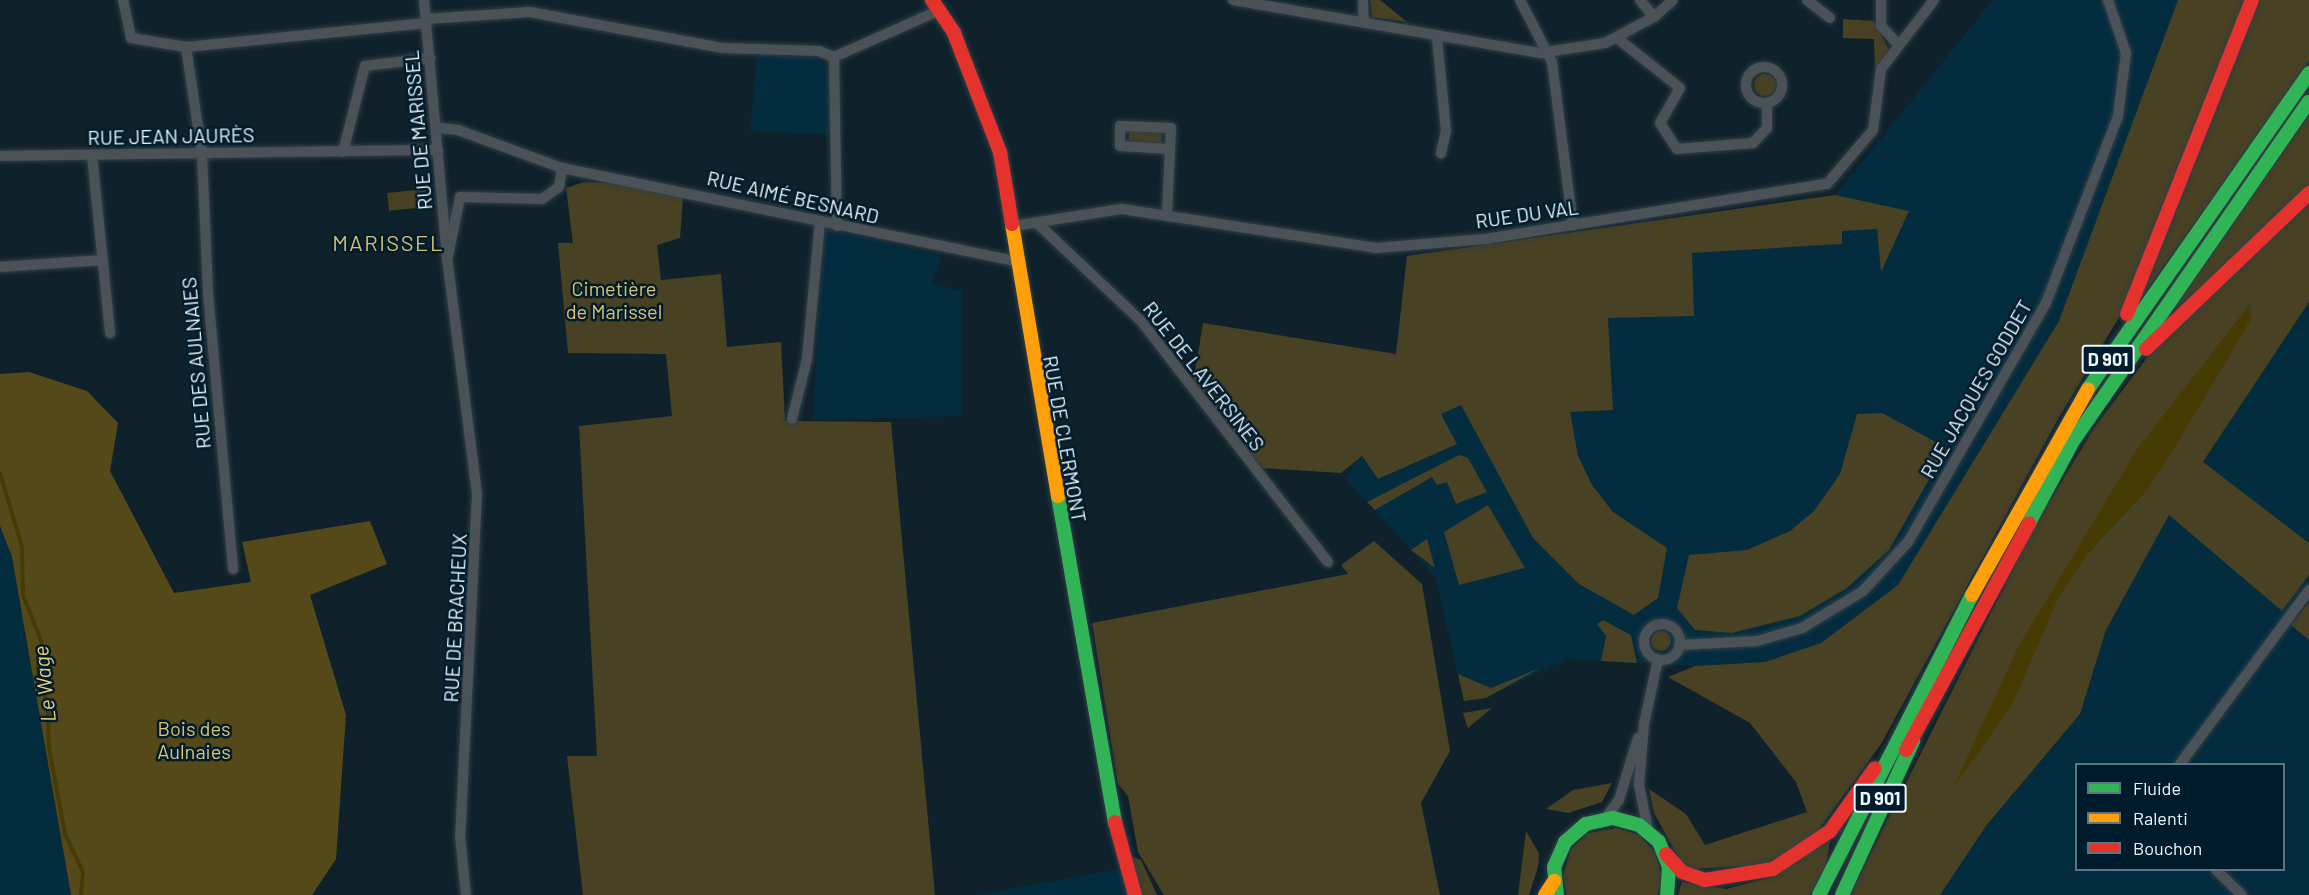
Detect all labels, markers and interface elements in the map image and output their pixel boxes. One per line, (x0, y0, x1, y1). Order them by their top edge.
street label: RUE DE MARISSEL (399, 49, 437, 211)
street label: RUE JEAN JAURÈS (87, 123, 255, 149)
street label: RUE AIMÉ BESNARD (705, 166, 881, 228)
street label: RUE DU VAL (1474, 195, 1580, 233)
district label: MARISSEL (332, 230, 444, 256)
street label: RUE DES AULNAIES (177, 276, 215, 450)
park label: Cimetière de Marissel (566, 277, 662, 324)
street label: RUE JACQUES GODDET (1915, 296, 2037, 482)
street label: RUE DE LAVERSINES (1138, 297, 1270, 455)
road number: D 901 (2081, 344, 2135, 374)
street label: RUE DE CLERMONT (1038, 354, 1092, 524)
street label: RUE DE BRACHEUX (439, 533, 471, 703)
water label: Le Wage (27, 645, 61, 723)
park label: Bois des Aulnaies (157, 717, 231, 764)
legend (2075, 763, 2285, 871)
text: Fluide (2133, 777, 2181, 799)
road number: D 901 (1853, 783, 1907, 813)
text: Ralenti (2133, 807, 2188, 829)
text: Bouchon (2133, 837, 2202, 859)

